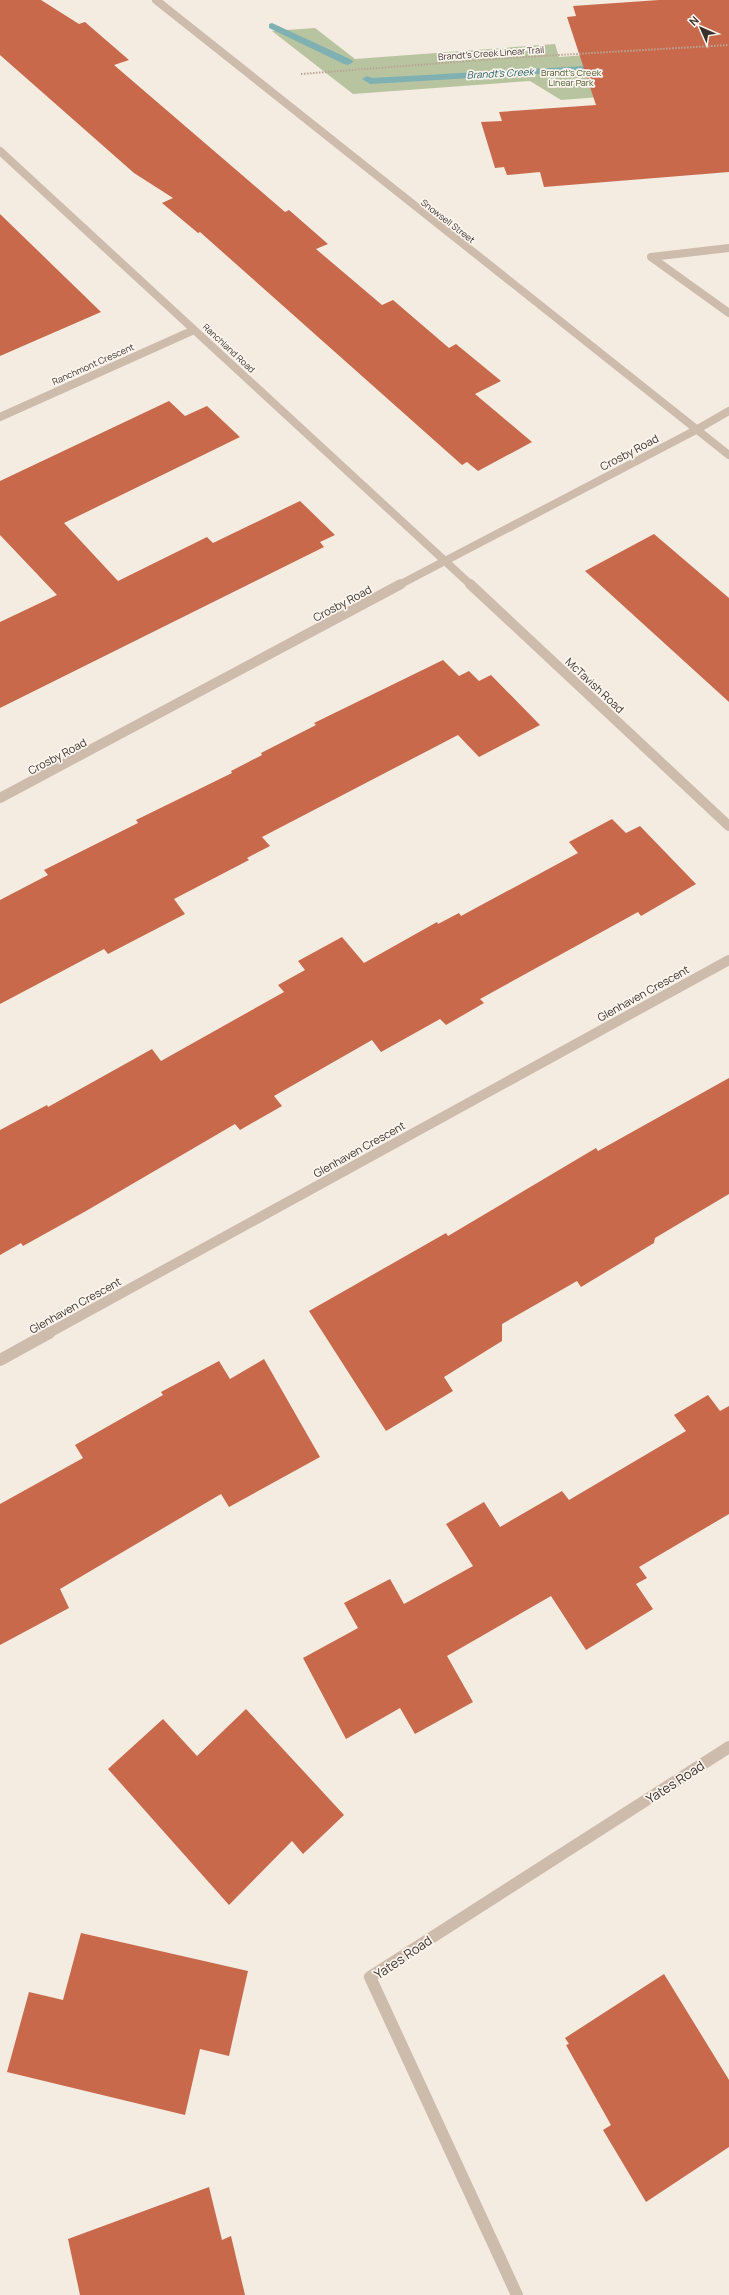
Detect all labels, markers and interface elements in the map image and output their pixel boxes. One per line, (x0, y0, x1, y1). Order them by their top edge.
north arrow (681, 8, 721, 48)
text: N (685, 12, 702, 29)
street label: Brandt's Creek Linear Trail (437, 43, 545, 63)
water label: Brandt's Creek (466, 64, 536, 82)
park label: Brandt's Creek Linear Park (541, 66, 602, 89)
street label: Snowsell Street (418, 196, 478, 246)
street label: Ranchland Road (200, 320, 258, 376)
street label: Ranchmont Crescent (50, 340, 136, 388)
street label: Crosby Road (597, 430, 661, 474)
street label: Crosby Road (310, 581, 374, 625)
street label: McTavish Road (562, 654, 628, 716)
street label: Crosby Road (25, 734, 89, 778)
street label: Glenhaven Crescent (594, 961, 692, 1025)
street label: Glenhaven Crescent (310, 1117, 408, 1181)
street label: Glenhaven Crescent (26, 1273, 124, 1337)
street label: Yates Road (642, 1756, 708, 1808)
street label: Yates Road (371, 1931, 435, 1983)

